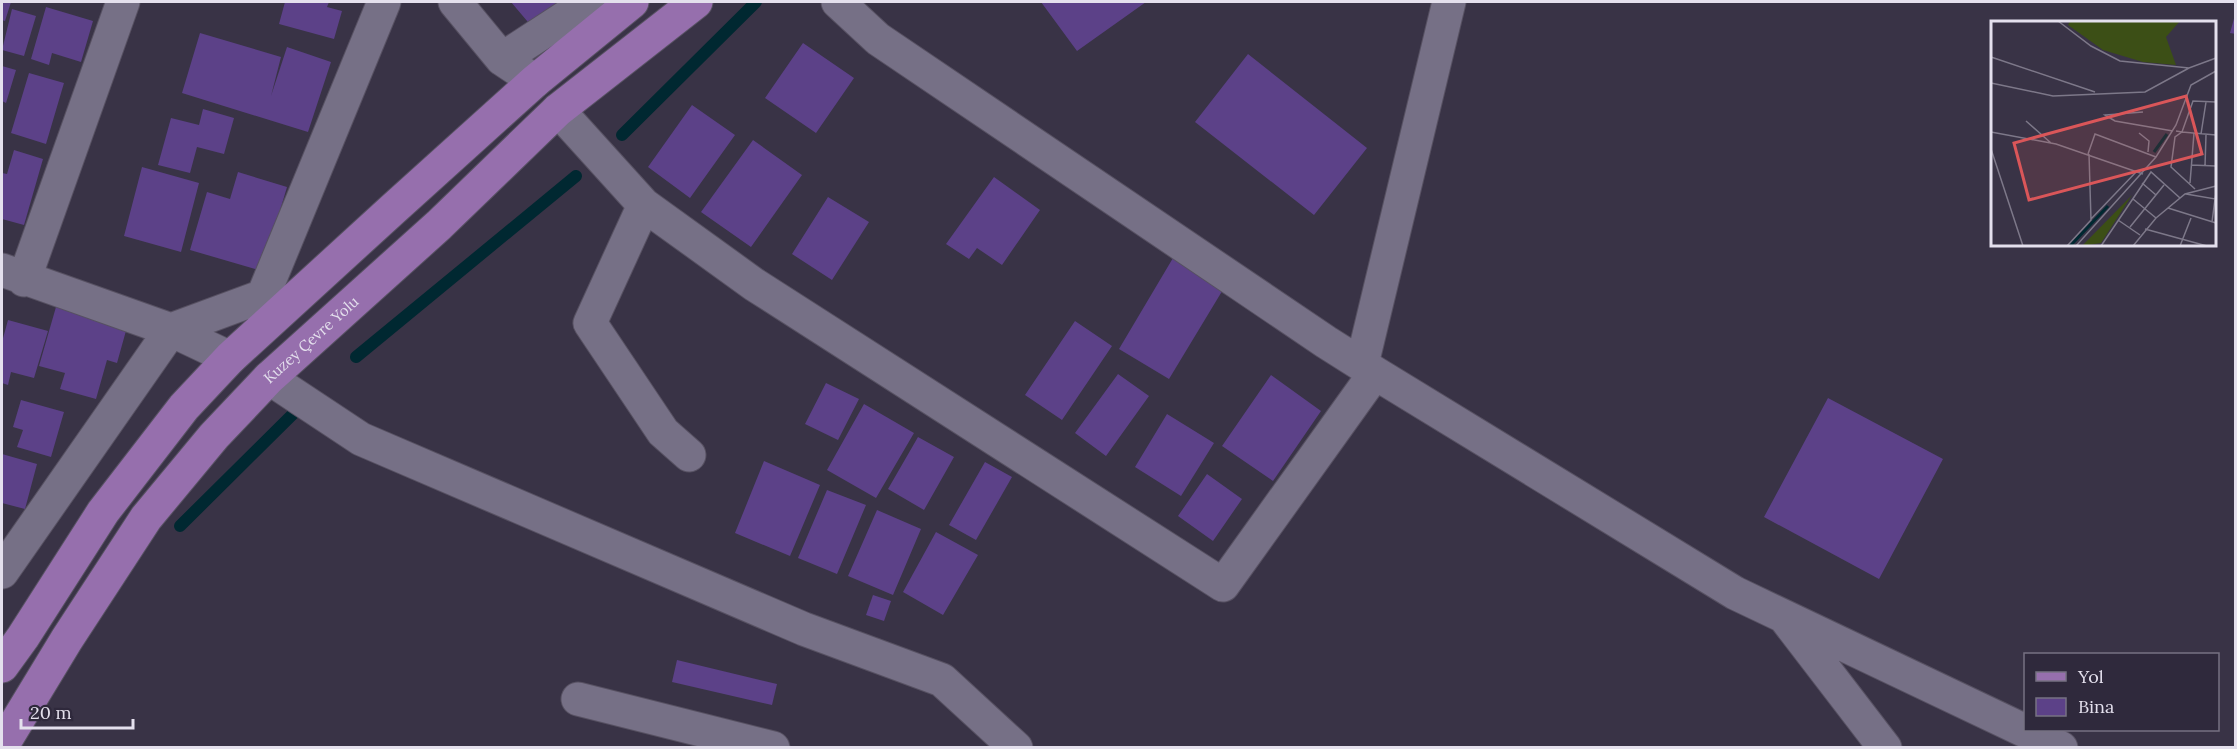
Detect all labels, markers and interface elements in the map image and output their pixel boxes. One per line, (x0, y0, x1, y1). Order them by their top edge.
inset map (1991, 21, 2216, 246)
street label: Kuzey Çevre Yolu (259, 292, 362, 387)
legend (2024, 653, 2219, 731)
text: Yol (2077, 665, 2104, 688)
scale bar (21, 692, 134, 730)
text: Bina (2078, 695, 2114, 718)
text: 20 m (30, 701, 72, 724)

